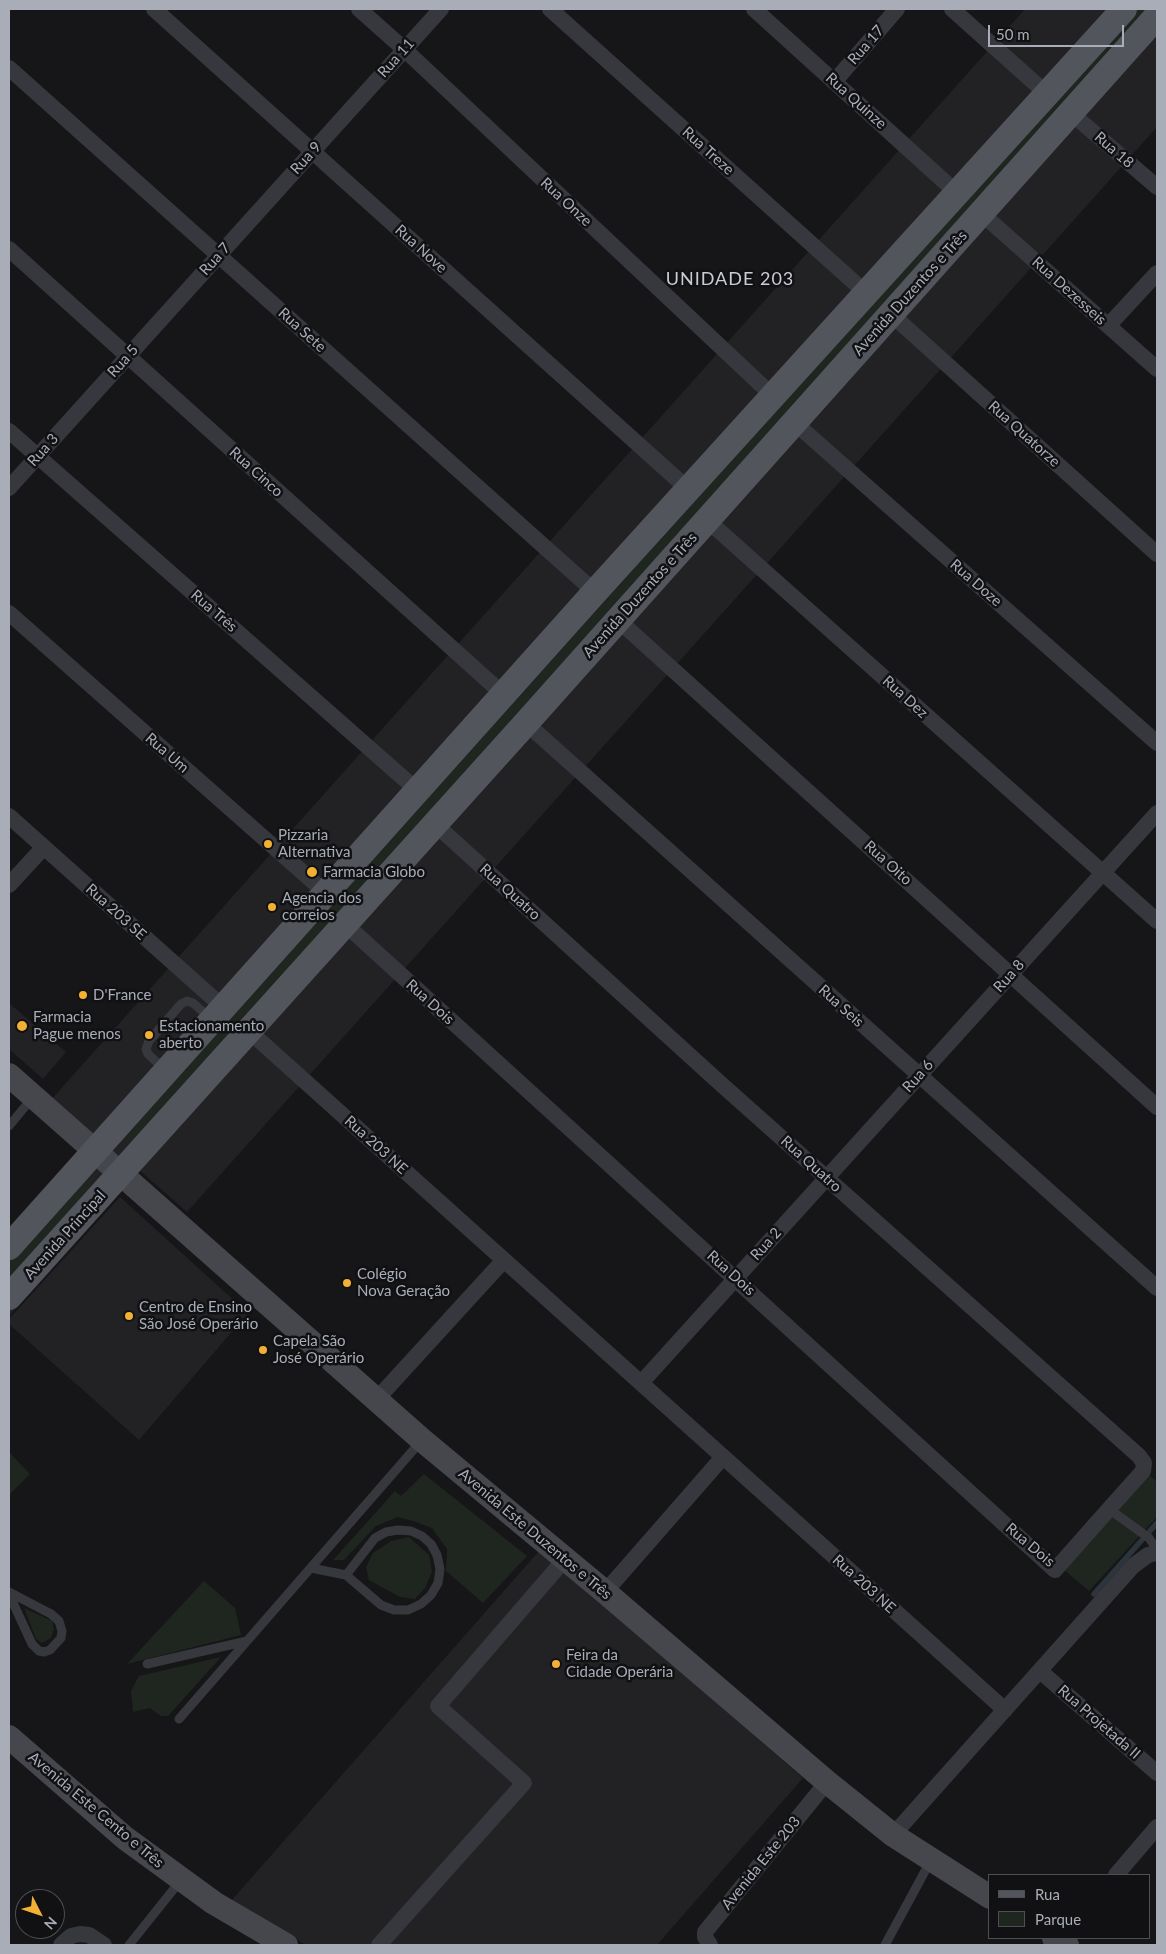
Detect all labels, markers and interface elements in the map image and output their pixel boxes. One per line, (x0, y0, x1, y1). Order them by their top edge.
scale bar (991, 15, 1127, 47)
street label: Rua 17 (844, 22, 888, 68)
text: 50 m (996, 25, 1030, 43)
street label: Rua 11 (374, 35, 418, 81)
street label: Rua Quinze (822, 69, 890, 133)
street label: Rua Treze (678, 123, 738, 179)
street label: Rua 18 (1091, 128, 1137, 172)
street label: Rua 9 (287, 138, 325, 178)
street label: Rua Onze (537, 174, 595, 230)
street label: Rua Nove (391, 221, 451, 277)
street label: Avenida Duzentos e Três (849, 227, 971, 359)
street label: Rua 7 (196, 239, 234, 279)
street label: Rua Dezesseis (1028, 253, 1110, 329)
district label: UNIDADE 203 (664, 268, 796, 290)
street label: Rua Sete (274, 304, 330, 356)
street label: Rua 5 (104, 341, 142, 381)
street label: Rua Quatorze (984, 397, 1064, 471)
street label: Rua 3 (24, 430, 62, 470)
street label: Rua Cinco (225, 443, 287, 501)
street label: Avenida Duzentos e Três (579, 529, 701, 661)
street label: Rua Doze (946, 556, 1006, 610)
street label: Rua Três (187, 586, 241, 636)
street label: Rua Dez (879, 672, 931, 722)
street label: Rua Um (142, 729, 192, 777)
place label: Pizzaria Alternativa (278, 826, 350, 861)
street label: Rua Oito (860, 837, 916, 889)
marker: Pizzaria Alternativa (262, 838, 274, 850)
street label: Rua Quatro (476, 860, 544, 924)
place label: Farmacia Globo (323, 863, 425, 881)
marker: Farmacia Globo (305, 865, 319, 879)
street label: Rua 203 SE (82, 880, 150, 944)
place label: Agencia dos correios (282, 889, 362, 924)
marker: Agencia dos correios (266, 901, 278, 913)
street label: Rua 8 (990, 956, 1028, 996)
street label: Rua Dois (402, 976, 458, 1028)
street label: Rua Seis (815, 981, 867, 1031)
place label: D'France (93, 986, 151, 1004)
marker: D'France (77, 989, 89, 1001)
place label: Farmacia Pague menos (33, 1008, 121, 1043)
place label: Estacionamento aberto (159, 1017, 264, 1052)
marker: Farmacia Pague menos (15, 1019, 29, 1033)
marker: Estacionamento aberto (143, 1029, 155, 1041)
street label: Rua 6 (899, 1056, 937, 1096)
street label: Rua 203 NE (341, 1112, 411, 1178)
street label: Rua Quatro (777, 1132, 845, 1196)
street label: Avenida Principal (20, 1187, 110, 1283)
street label: Rua 2 (747, 1224, 785, 1264)
street label: Rua Dois (703, 1247, 759, 1299)
place label: Colégio Nova Geração (357, 1265, 450, 1300)
marker: Colégio Nova Geração (341, 1277, 353, 1289)
place label: Centro de Ensino São José Operário (139, 1298, 258, 1333)
marker: Centro de Ensino São José Operário (123, 1310, 135, 1322)
place label: Capela São José Operário (273, 1332, 364, 1367)
marker: Capela São José Operário (257, 1344, 269, 1356)
street label: Avenida Este Duzentos e Três (455, 1465, 615, 1603)
street label: Rua Dois (1002, 1519, 1058, 1571)
street label: Rua 203 NE (829, 1551, 899, 1617)
place label: Feira da Cidade Operária (566, 1646, 673, 1681)
marker: Feira da Cidade Operária (550, 1658, 562, 1670)
street label: Rua Projetada II (1054, 1681, 1144, 1763)
street label: Avenida Este Cento e Três (25, 1748, 167, 1872)
street label: Avenida Este 203 (718, 1813, 804, 1913)
legend (988, 1874, 1151, 1939)
text: Rua (1035, 1885, 1060, 1903)
north arrow (15, 1889, 65, 1939)
text: Parque (1035, 1910, 1081, 1928)
text: N (41, 1914, 61, 1933)

